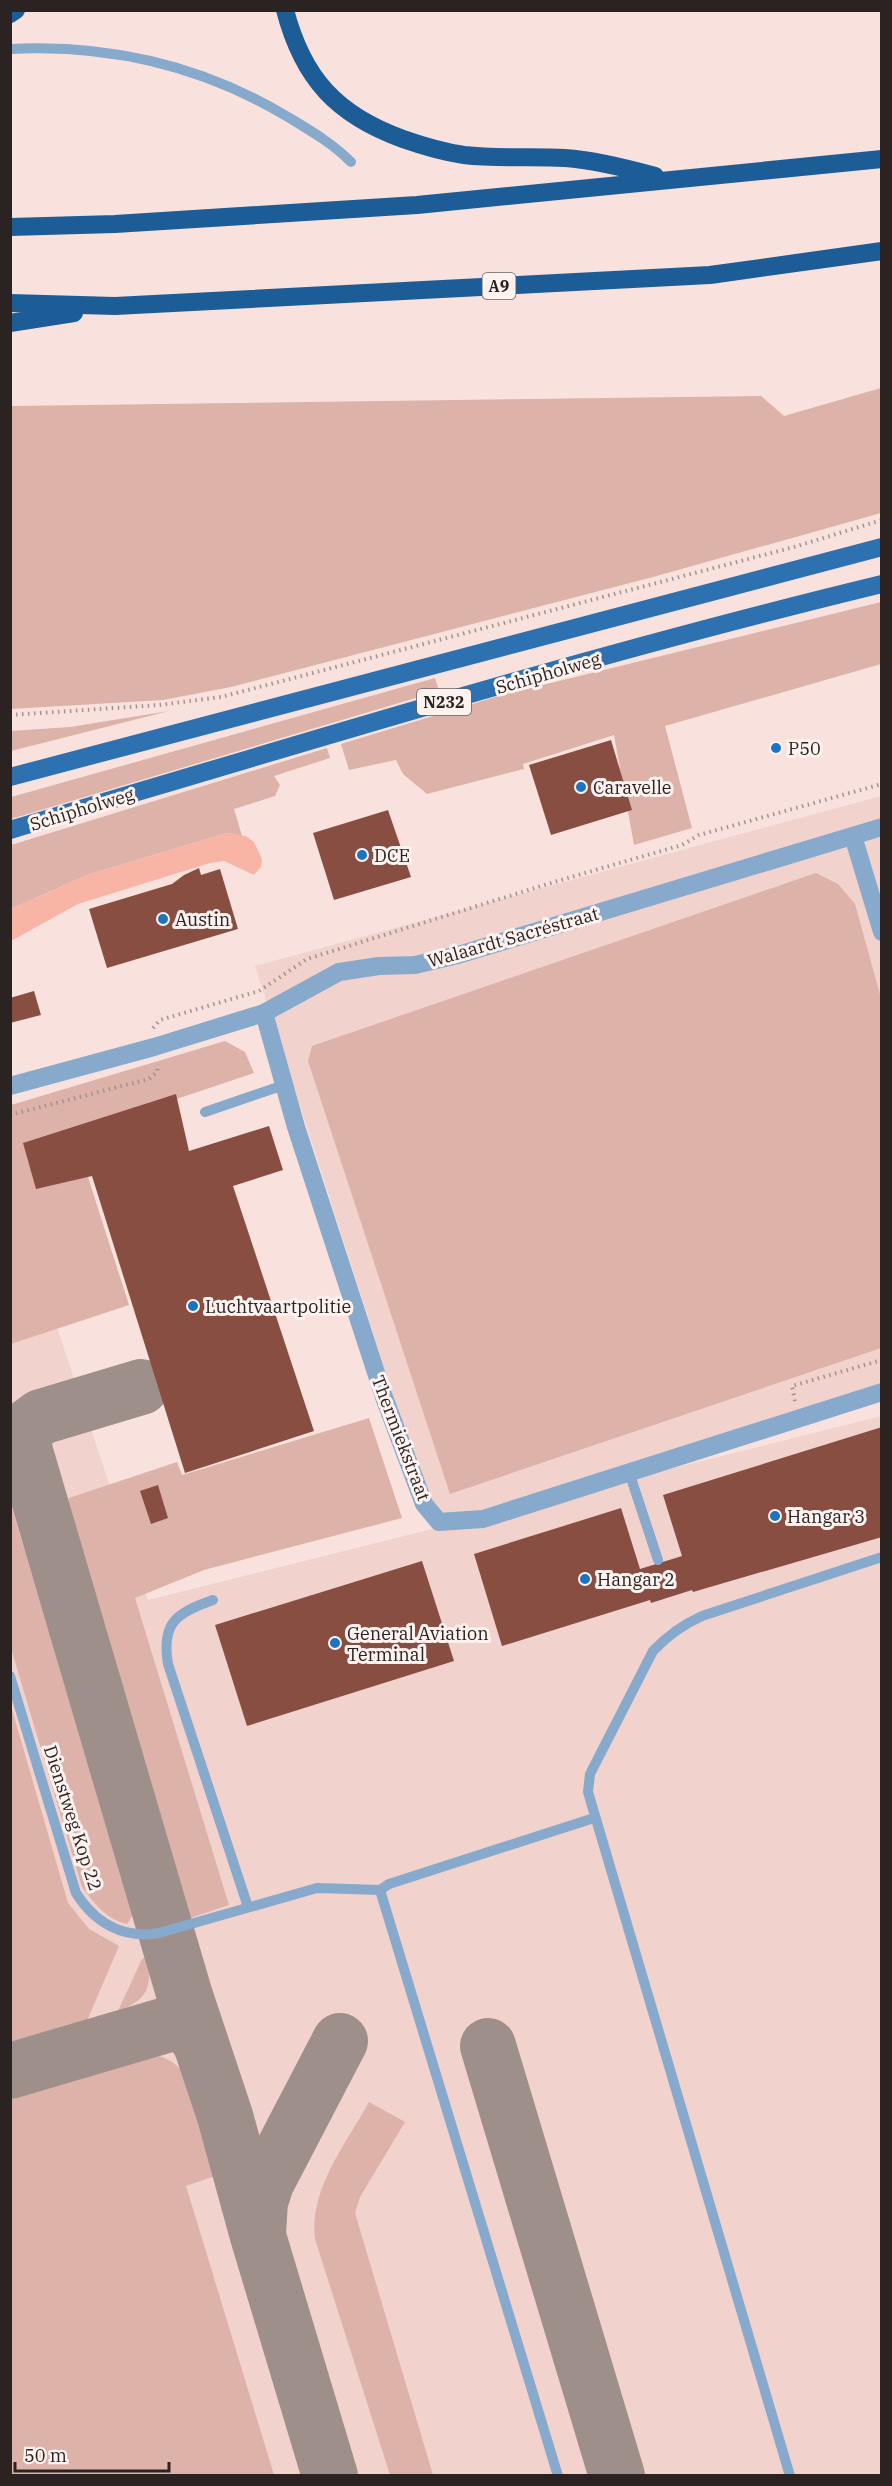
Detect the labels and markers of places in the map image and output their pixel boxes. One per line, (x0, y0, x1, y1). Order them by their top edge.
place label: P50 (788, 737, 821, 760)
marker: P50 (769, 741, 783, 755)
place label: Caravelle (593, 776, 671, 799)
marker: Caravelle (574, 780, 588, 794)
place label: DCE (374, 844, 410, 867)
marker: DCE (355, 848, 369, 862)
place label: Austin (175, 908, 230, 931)
marker: Austin (156, 912, 170, 926)
place label: Luchtvaartpolitie (205, 1295, 351, 1318)
marker: Luchtvaartpolitie (186, 1299, 200, 1313)
place label: Hangar 3 (787, 1505, 865, 1528)
marker: Hangar 3 (768, 1509, 782, 1523)
place label: Hangar 2 (597, 1568, 675, 1591)
marker: Hangar 2 (578, 1572, 592, 1586)
place label: General Aviation Terminal (347, 1622, 489, 1666)
marker: General Aviation Terminal (328, 1636, 342, 1650)

